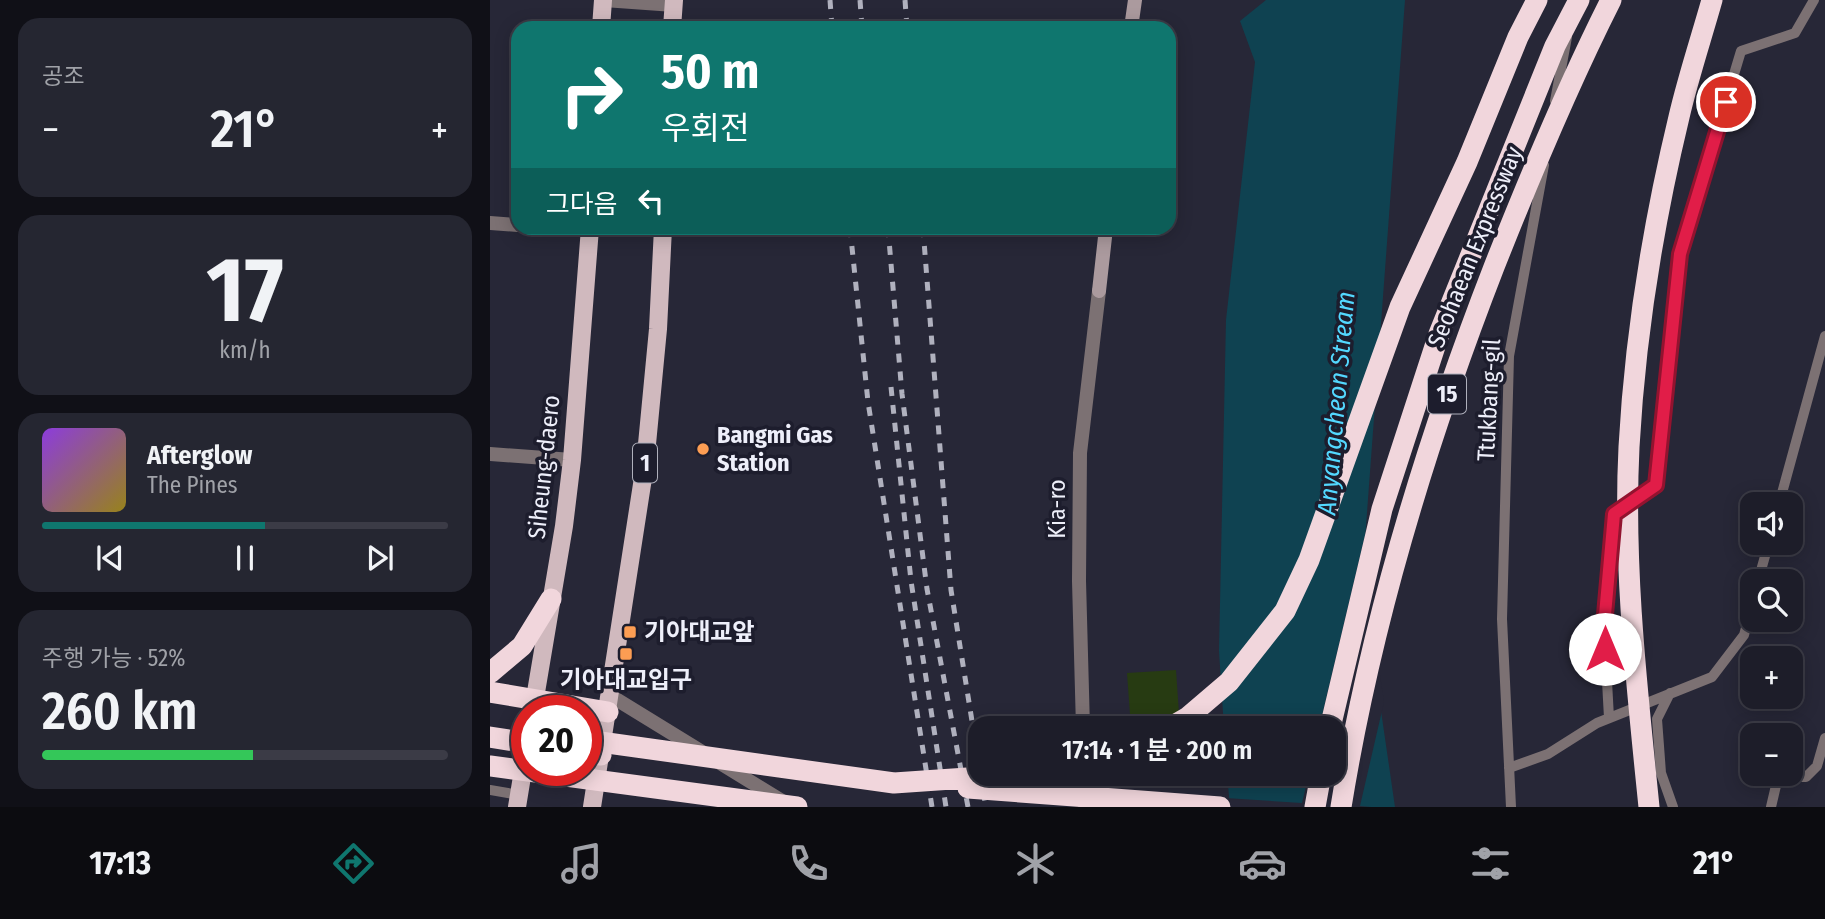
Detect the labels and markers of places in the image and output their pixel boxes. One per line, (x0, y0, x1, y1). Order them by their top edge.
pin (1696, 72, 1756, 132)
place label: Bangmi Gas Station (717, 421, 833, 477)
marker: Bangmi Gas Station (695, 441, 711, 457)
place label: 기아대교앞 (644, 618, 754, 646)
marker: 기아대교앞 (622, 624, 638, 640)
marker: 기아대교입구 (618, 646, 634, 662)
place label: 기아대교입구 (560, 666, 692, 694)

